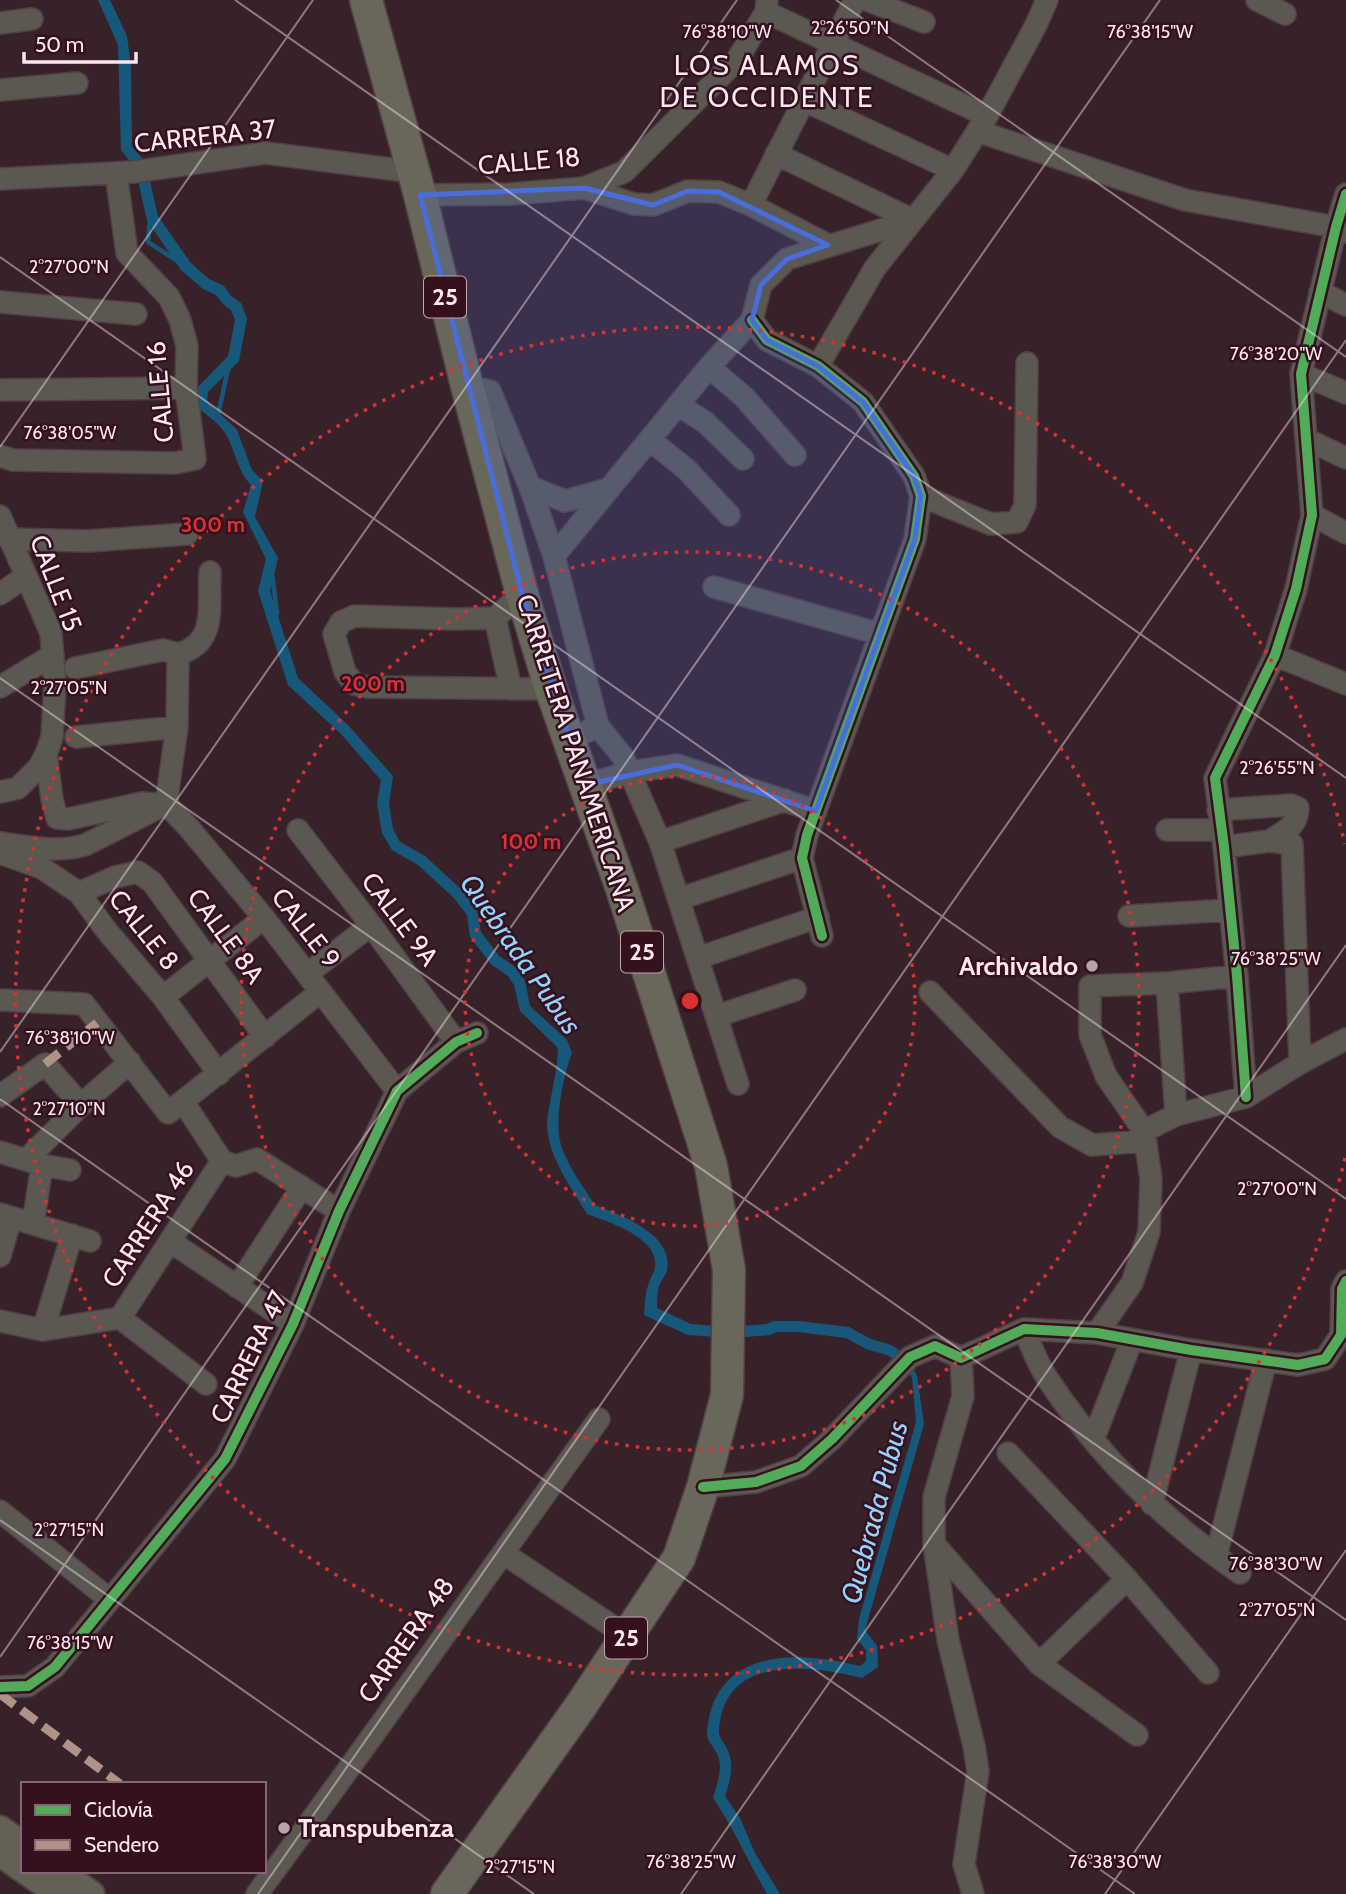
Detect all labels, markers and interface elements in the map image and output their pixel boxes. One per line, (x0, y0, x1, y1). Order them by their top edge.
text: 2°26'50"N (811, 17, 889, 39)
scale bar (24, 21, 136, 65)
text: 76°38'10"W (683, 21, 771, 43)
text: 76°38'15"W (1107, 21, 1193, 43)
text: 50 m (35, 32, 84, 57)
district label: LOS ALAMOS DE OCCIDENTE (660, 48, 875, 114)
street label: CARRERA 37 (132, 113, 278, 159)
street label: CALLE 18 (477, 141, 581, 181)
text: 2°27'00"N (29, 256, 109, 278)
road number: 25 (424, 276, 466, 318)
street label: CALLE 16 (140, 340, 180, 444)
text: 76°38'20"W (1230, 343, 1322, 365)
text: 76°38'05"W (24, 422, 116, 444)
text: 300 m (181, 512, 245, 537)
street label: CALLE 15 (23, 530, 89, 636)
street label: CARRETERA PANAMERICANA (510, 590, 642, 916)
text: 200 m (341, 671, 405, 696)
text: 2°27'05"N (30, 677, 108, 699)
text: 2°26'55"N (1239, 757, 1315, 779)
text: 100 m (501, 829, 561, 854)
street label: CALLE 9A (355, 866, 445, 972)
water label: Quebrada Pubus (453, 867, 589, 1041)
street label: CALLE 9 (265, 881, 347, 975)
street label: CALLE 8A (181, 882, 271, 990)
street label: CALLE 8 (102, 883, 186, 977)
road number: 25 (621, 932, 663, 972)
text: 76°38'25"W (1231, 948, 1321, 970)
place label: Archivaldo (959, 950, 1078, 982)
marker: Archivaldo (1084, 958, 1100, 974)
centre of rings (678, 989, 702, 1013)
text: 76°38'10"W (26, 1027, 114, 1049)
text: 2°27'10"N (32, 1098, 106, 1120)
street label: CARRERA 46 (95, 1154, 201, 1294)
text: 2°27'00"N (1237, 1178, 1317, 1200)
street label: CARRERA 47 (203, 1286, 295, 1428)
water label: Quebrada Pubus (833, 1417, 915, 1607)
text: 2°27'15"N (34, 1519, 104, 1541)
text: 76°38'30"W (1230, 1553, 1322, 1575)
street label: CARRERA 48 (351, 1571, 461, 1709)
text: 2°27'05"N (1238, 1599, 1316, 1621)
road number: 25 (605, 1618, 647, 1658)
text: 76°38'15"W (27, 1632, 113, 1654)
legend (21, 1782, 266, 1873)
text: Ciclovía (84, 1797, 153, 1822)
place label: Transpubenza (298, 1812, 454, 1844)
marker: Transpubenza (276, 1820, 292, 1836)
text: Sendero (84, 1832, 159, 1857)
text: 76°38'25"W (646, 1851, 736, 1873)
text: 76°38'30"W (1069, 1851, 1161, 1873)
text: 2°27'15"N (485, 1856, 555, 1878)

